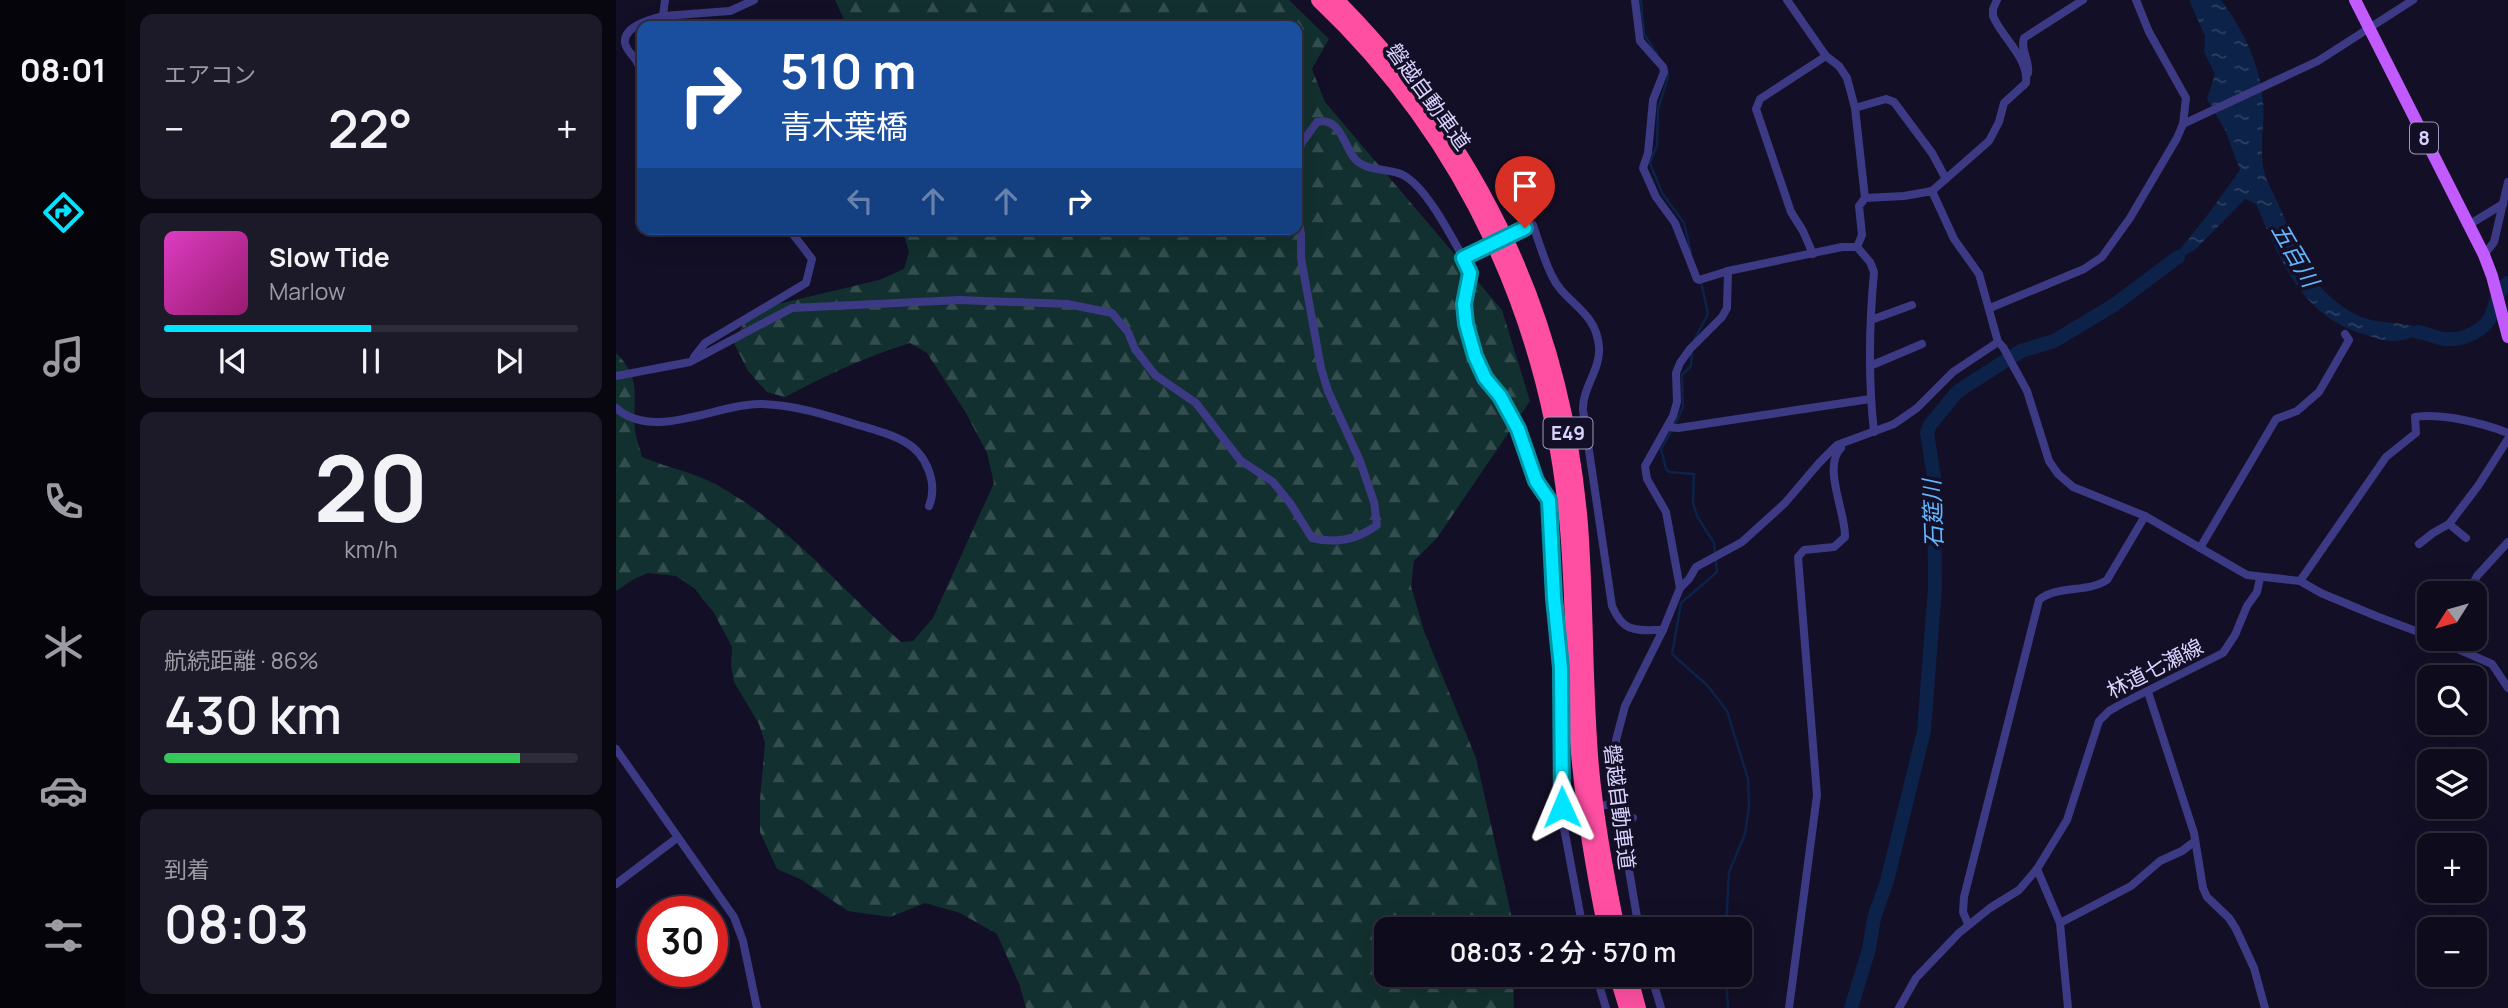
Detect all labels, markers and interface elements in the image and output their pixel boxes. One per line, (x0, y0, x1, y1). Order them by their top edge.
text: 510 m (780, 37, 916, 104)
street label: 磐越自動車道 (1380, 37, 1477, 156)
text: 08:01 (20, 48, 106, 92)
icon: right (665, 49, 756, 140)
text: エアコン (164, 58, 256, 90)
text: 22° (328, 93, 413, 164)
text: − (164, 102, 185, 154)
text: + (556, 102, 578, 154)
text: 青木葉橋 (780, 104, 908, 148)
road number: 8 (2410, 122, 2438, 154)
pin (1495, 156, 1555, 228)
icon: arrive (1506, 167, 1544, 205)
icon: left (841, 182, 879, 220)
icon: ahead (914, 182, 952, 220)
icon: ahead (987, 182, 1025, 220)
icon: right (1060, 182, 1098, 220)
icon: directions (39, 188, 88, 237)
water label: 五百川 (2265, 217, 2328, 295)
text: Slow Tide (269, 239, 390, 275)
text: Marlow (269, 275, 346, 307)
icon: music (39, 332, 88, 381)
icon: previous (214, 342, 252, 380)
icon: pause (352, 342, 390, 380)
icon: next (490, 342, 528, 380)
road number: E49 (1544, 418, 1592, 448)
text: 20 (314, 425, 428, 549)
water label: 石筵川 (1915, 476, 1949, 549)
icon: phone (39, 477, 88, 526)
text: km/h (344, 533, 398, 565)
north arrow (2417, 581, 2487, 651)
map controls (2417, 581, 2487, 987)
icon: climate (39, 622, 88, 671)
street label: 林道七瀬線 (2101, 632, 2208, 704)
text: 航続距離 · 86% (164, 644, 319, 676)
button: search (2417, 665, 2487, 735)
text: 430 km (164, 679, 342, 750)
street label: 磐越自動車道 (1598, 743, 1642, 871)
button: layers (2417, 749, 2487, 819)
icon: car (39, 766, 88, 815)
position arrow (1525, 770, 1599, 844)
button: + (2417, 833, 2487, 903)
text: 到着 (164, 853, 210, 885)
text: 08:03 (164, 888, 309, 959)
speed limit sign: 30 (637, 896, 728, 987)
icon: filters (39, 911, 88, 960)
button: − (2417, 917, 2487, 987)
text: 08:03 · 2 分 · 570 m (1450, 934, 1676, 970)

